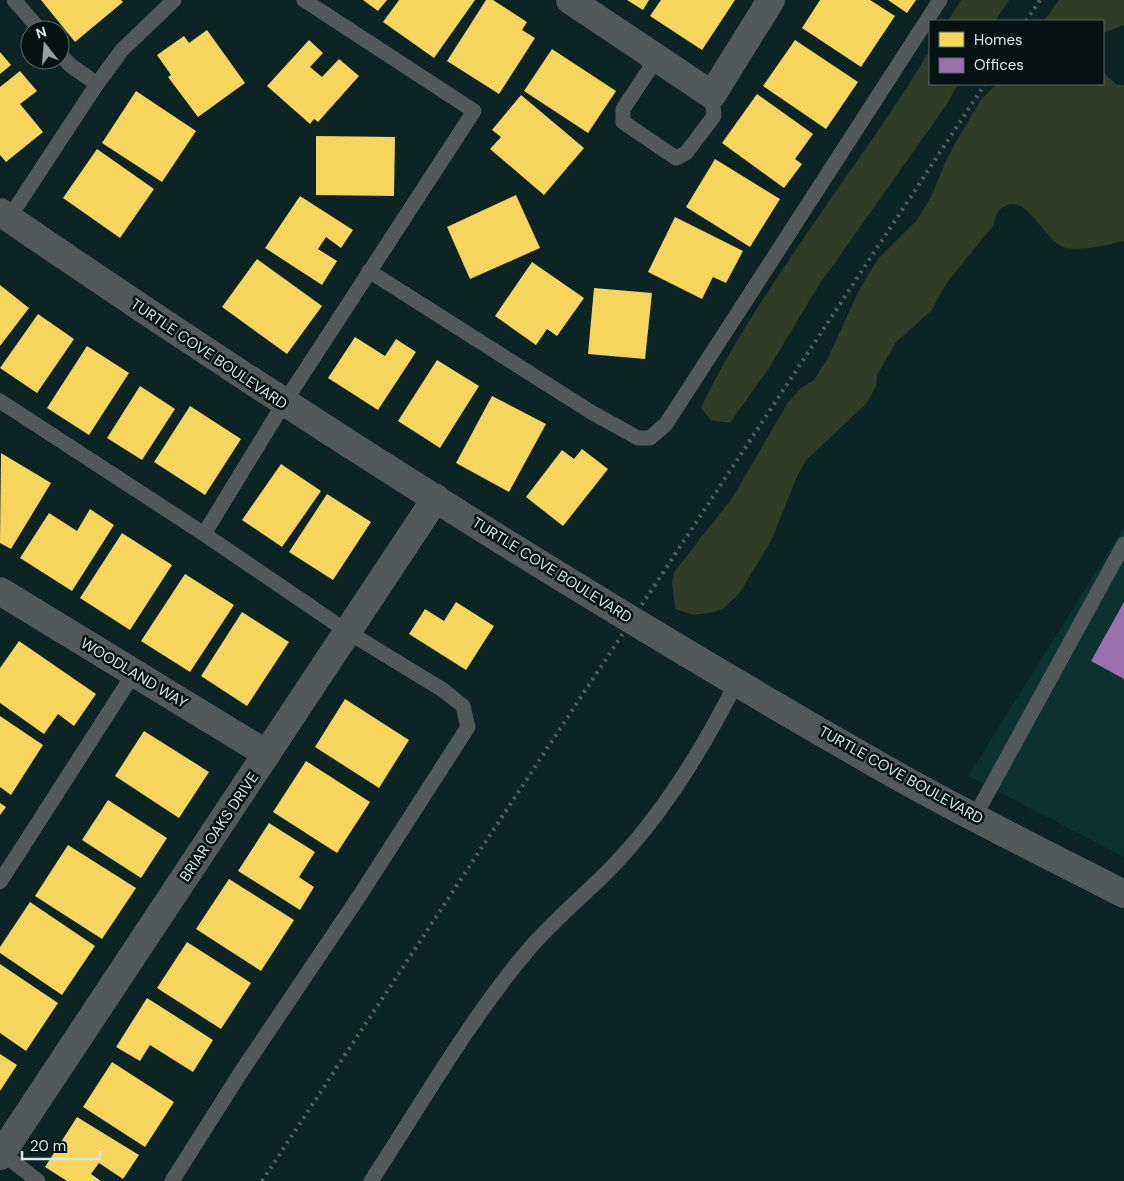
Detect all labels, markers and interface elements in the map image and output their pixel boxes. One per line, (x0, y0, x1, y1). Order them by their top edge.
north arrow (20, 20, 70, 70)
legend (929, 20, 1104, 85)
text: N (34, 22, 49, 43)
text: Homes (974, 30, 1023, 50)
text: Offices (974, 55, 1024, 75)
street label: TURTLE COVE BOULEVARD (127, 294, 291, 414)
street label: TURTLE COVE BOULEVARD (468, 512, 636, 628)
street label: WOODLAND WAY (77, 633, 191, 713)
street label: TURTLE COVE BOULEVARD (815, 721, 987, 829)
street label: BRIAR OAKS DRIVE (175, 768, 263, 886)
scale bar (22, 1128, 100, 1160)
text: 20 m (30, 1136, 66, 1156)

